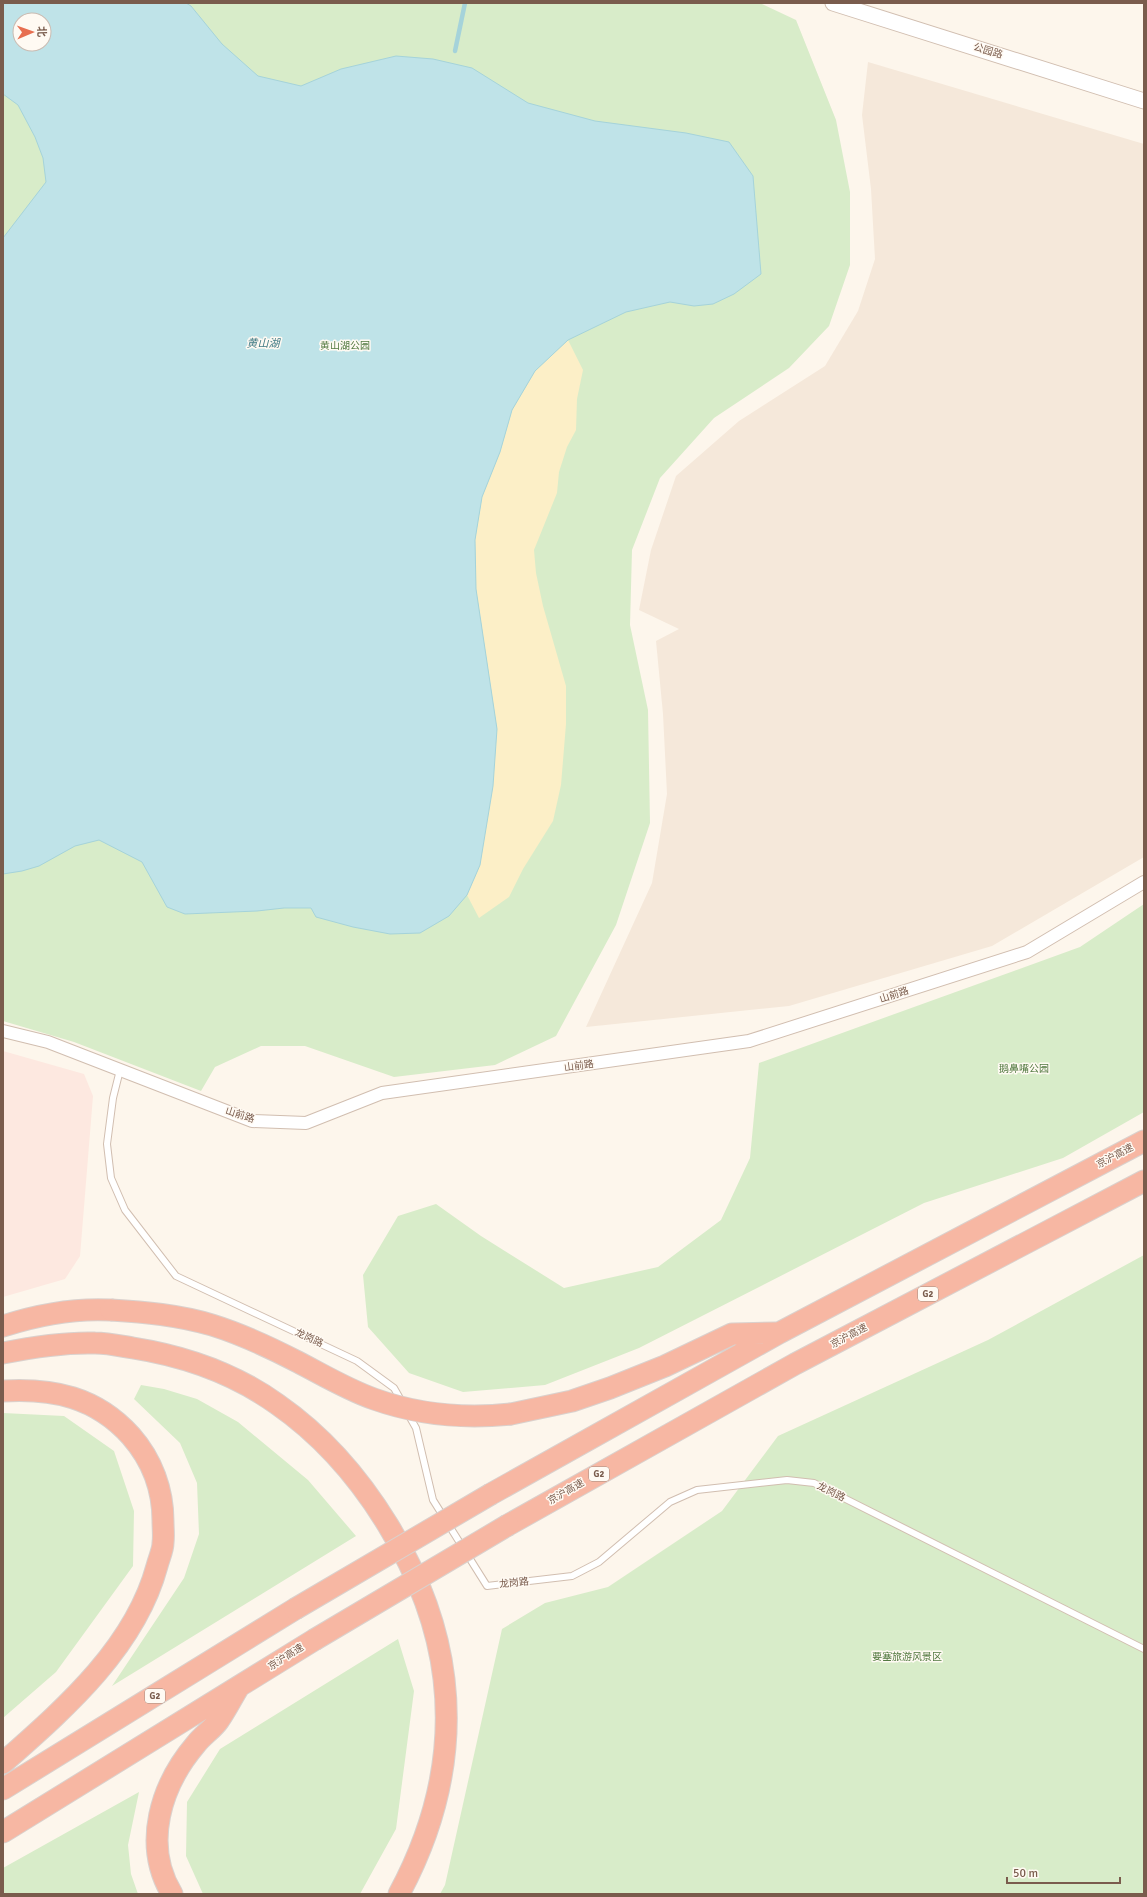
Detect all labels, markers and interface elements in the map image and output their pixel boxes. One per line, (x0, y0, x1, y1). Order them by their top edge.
north arrow (12, 12, 52, 52)
text: 北 (35, 26, 48, 37)
street label: 公园路 (972, 41, 1004, 61)
water label: 黄山湖 (247, 337, 281, 350)
park label: 黄山湖公园 (320, 340, 370, 352)
street label: 山前路 (878, 985, 910, 1005)
street label: 山前路 (563, 1058, 595, 1074)
park label: 鹅鼻嘴公园 (999, 1063, 1049, 1075)
street label: 山前路 (224, 1105, 256, 1125)
street label: 京沪高速 (1095, 1141, 1135, 1171)
road number: G2 (918, 1287, 938, 1301)
street label: 京沪高速 (829, 1321, 869, 1351)
street label: 龙岗路 (293, 1326, 325, 1350)
road number: G2 (589, 1467, 609, 1481)
street label: 京沪高速 (546, 1477, 586, 1507)
street label: 龙岗路 (815, 1480, 847, 1504)
street label: 龙岗路 (498, 1575, 530, 1591)
street label: 京沪高速 (266, 1641, 306, 1673)
park label: 要塞旅游风景区 (872, 1651, 942, 1663)
road number: G2 (145, 1689, 165, 1703)
scale bar (1007, 1859, 1120, 1885)
text: 50 m (1013, 1866, 1038, 1881)

